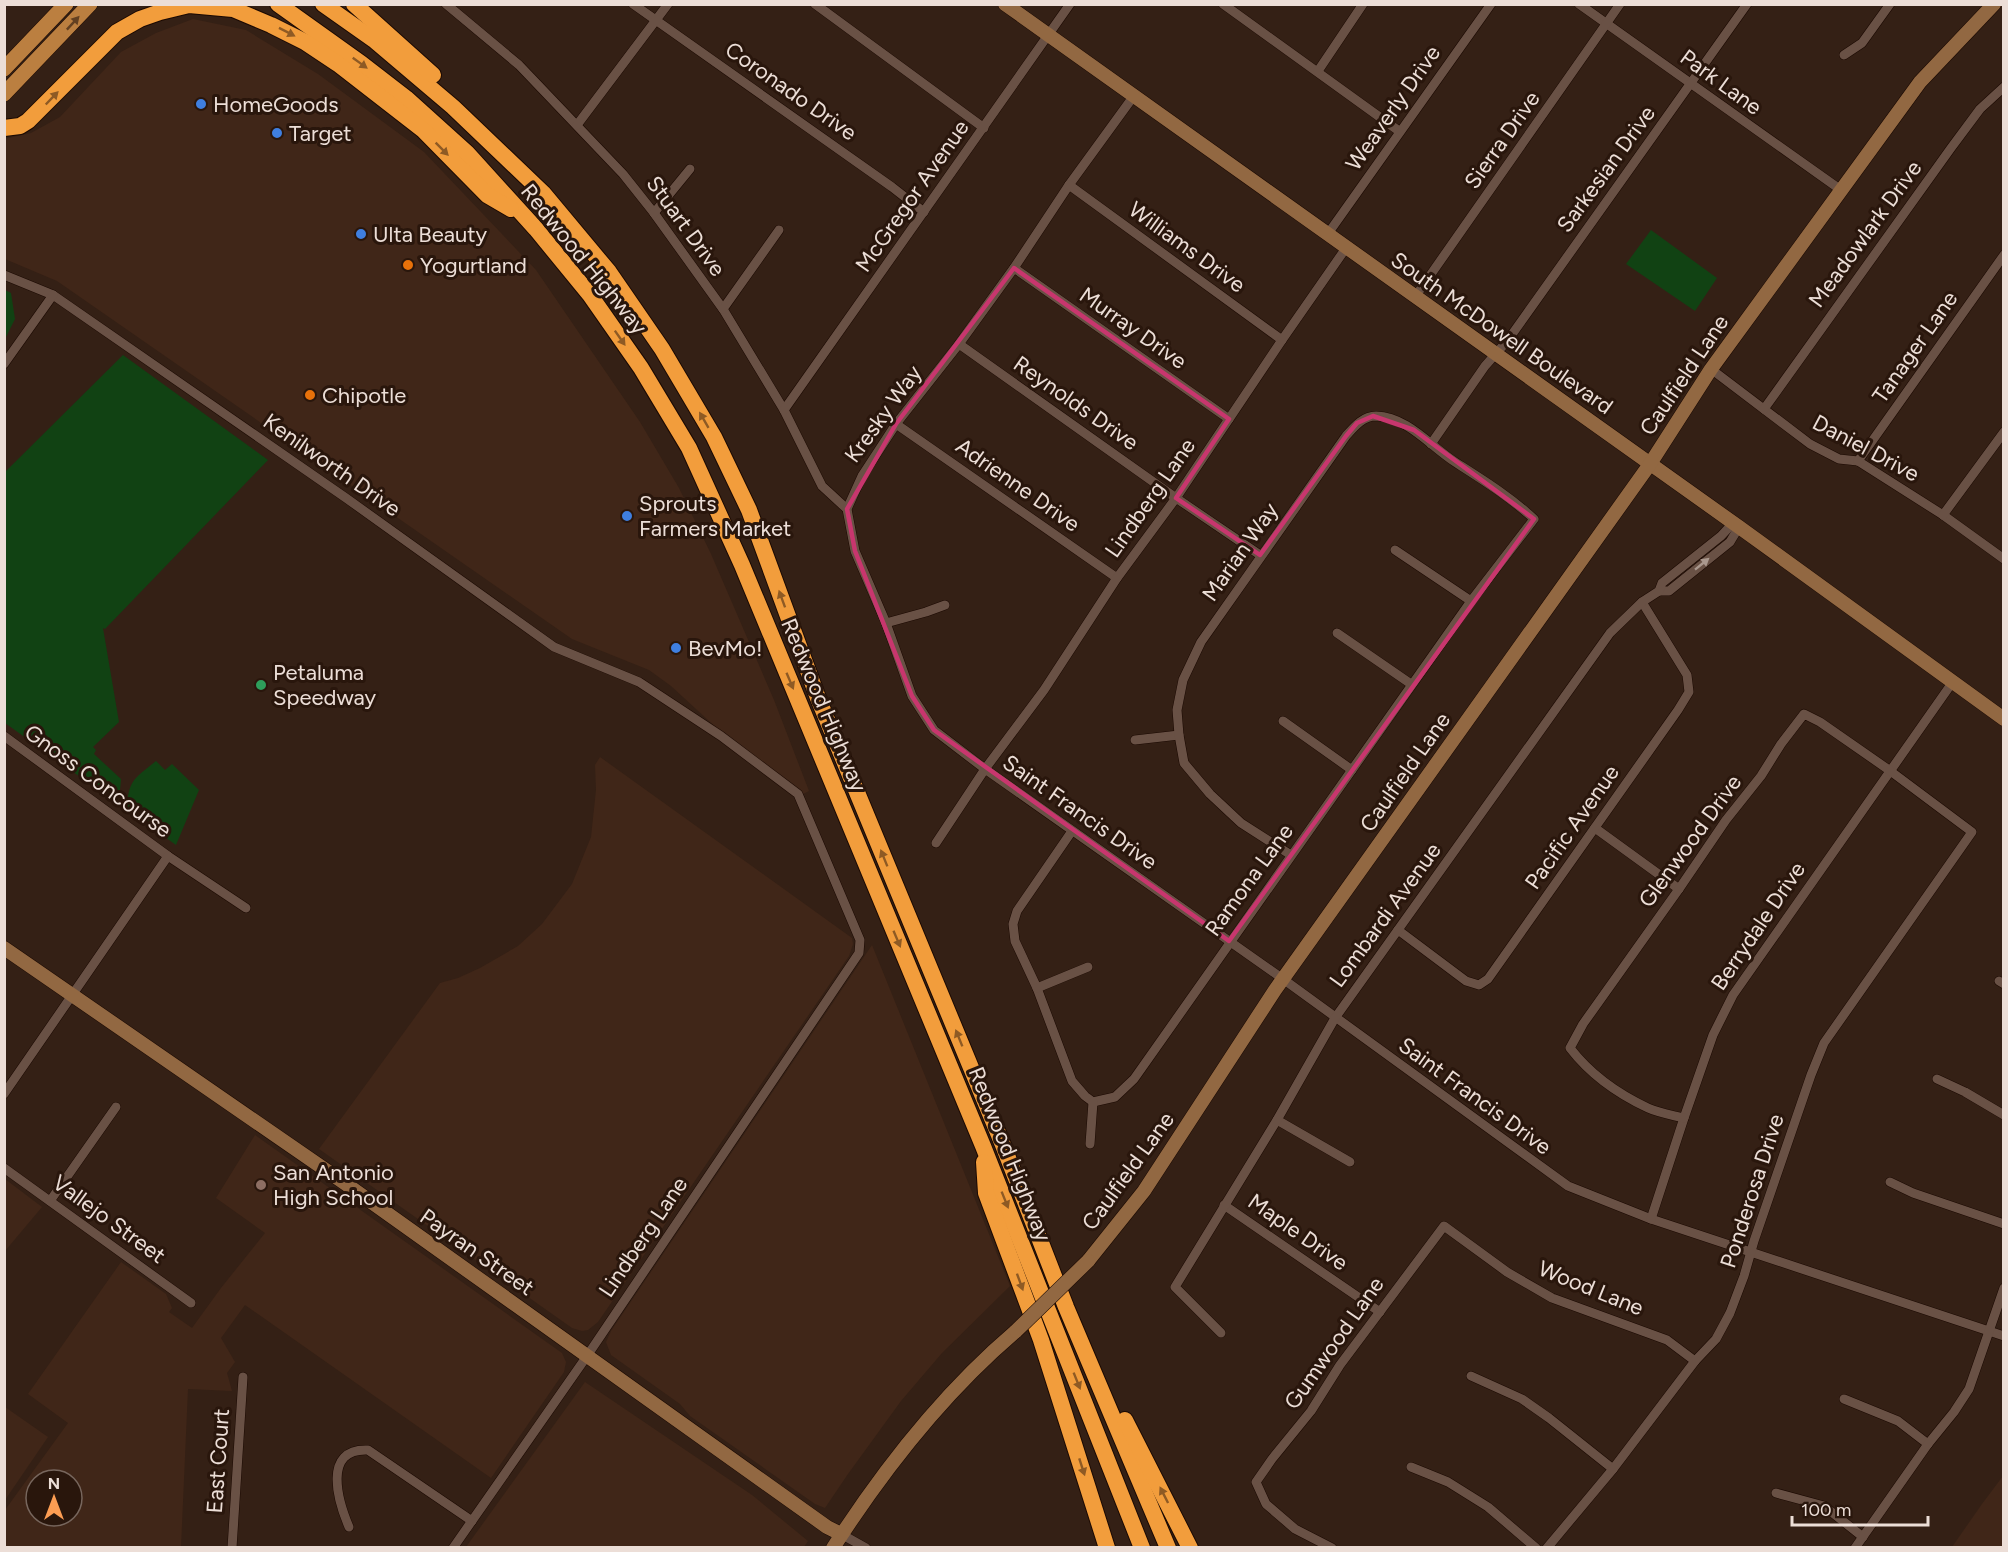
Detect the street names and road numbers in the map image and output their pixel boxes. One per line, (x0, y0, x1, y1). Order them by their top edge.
street label: Coronado Drive (720, 36, 862, 146)
street label: Weaverly Drive (1340, 40, 1446, 176)
street label: Park Lane (1675, 43, 1767, 121)
street label: Sierra Drive (1459, 86, 1545, 194)
street label: Sarkesian Drive (1551, 100, 1661, 238)
street label: McGregor Avenue (849, 115, 975, 277)
street label: Meadowlark Drive (1803, 155, 1927, 313)
street label: Stuart Drive (641, 171, 731, 281)
street label: Redwood Highway (515, 178, 653, 340)
street label: Williams Drive (1123, 196, 1251, 298)
street label: South McDowell Boulevard (1386, 246, 1618, 420)
street label: Murray Drive (1074, 281, 1192, 375)
street label: Tanager Lane (1867, 286, 1963, 408)
street label: Caulfield Lane (1634, 310, 1734, 440)
street label: Reynolds Drive (1008, 350, 1144, 456)
street label: Kresky Way (839, 360, 928, 468)
street label: Kenilworth Drive (258, 408, 406, 522)
street label: Daniel Drive (1808, 409, 1924, 487)
street label: Adrienne Drive (951, 432, 1085, 538)
street label: Lindberg Lane (1099, 433, 1201, 563)
street label: Marian Way (1196, 497, 1284, 606)
street label: Redwood Highway (775, 614, 873, 796)
street label: Caulfield Lane (1354, 707, 1456, 837)
street label: Gnoss Concourse (19, 719, 177, 843)
street label: Saint Francis Drive (998, 749, 1162, 875)
street label: Pacific Avenue (1519, 760, 1625, 894)
street label: Glenwood Drive (1633, 769, 1747, 913)
street label: Ramona Lane (1199, 819, 1299, 941)
street label: Lombardi Avenue (1323, 837, 1447, 993)
street label: Berrydale Drive (1705, 857, 1811, 995)
street label: Saint Francis Drive (1393, 1032, 1557, 1160)
street label: Redwood Highway (963, 1063, 1057, 1246)
street label: Caulfield Lane (1076, 1107, 1180, 1235)
street label: Ponderosa Drive (1714, 1111, 1790, 1271)
street label: Vallejo Street (47, 1169, 171, 1269)
street label: Lindberg Lane (593, 1172, 693, 1302)
street label: Maple Drive (1243, 1188, 1353, 1276)
street label: Payran Street (415, 1203, 539, 1301)
street label: Wood Lane (1534, 1255, 1648, 1321)
street label: Gumwood Lane (1278, 1272, 1390, 1414)
street label: East Court (201, 1408, 235, 1514)

